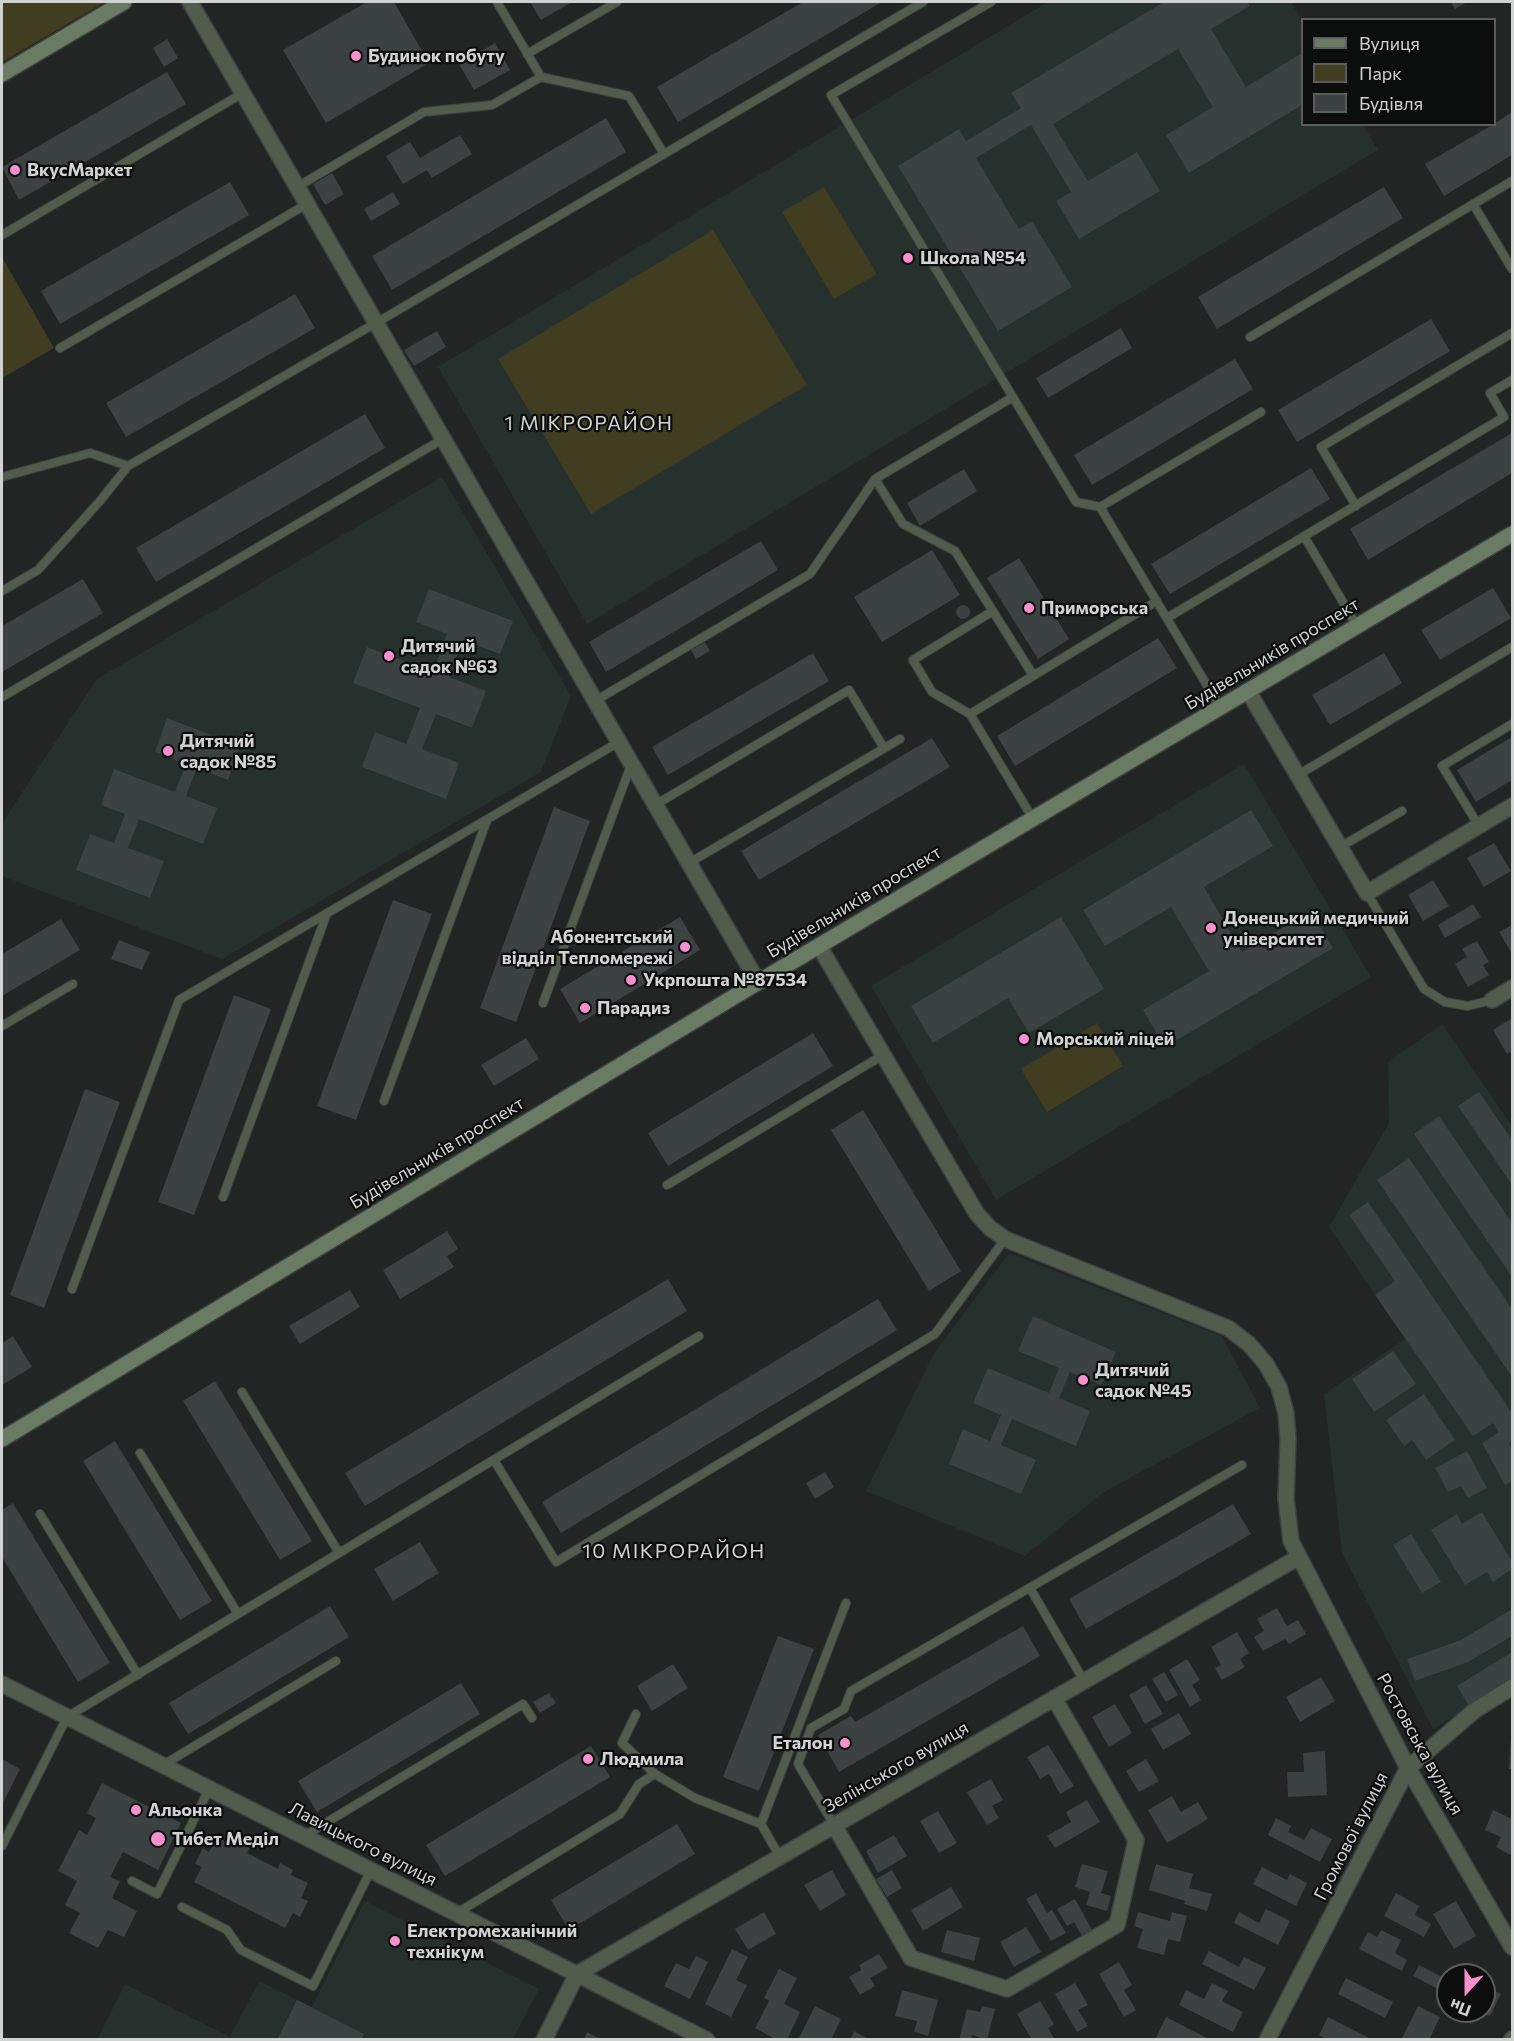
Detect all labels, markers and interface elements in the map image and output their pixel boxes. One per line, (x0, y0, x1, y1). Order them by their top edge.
legend (1301, 18, 1496, 126)
text: Вулиця (1359, 32, 1420, 54)
place label: Будинок побуту (368, 45, 505, 67)
marker: Будинок побуту (349, 49, 363, 63)
text: Парк (1359, 62, 1402, 84)
text: Будівля (1359, 92, 1423, 114)
place label: ВкусМаркет (27, 159, 133, 181)
marker: ВкусМаркет (8, 163, 22, 177)
place label: Школа №54 (920, 247, 1026, 269)
marker: Школа №54 (901, 251, 915, 265)
district label: 1 МІКРОРАЙОН (504, 411, 674, 435)
street label: Будівельників проспект (1181, 593, 1363, 715)
place label: Приморська (1041, 597, 1148, 619)
marker: Приморська (1022, 601, 1036, 615)
place label: Дитячий садок №63 (401, 635, 497, 678)
marker: Дитячий садок №63 (382, 649, 396, 663)
place label: Дитячий садок №85 (180, 730, 277, 772)
marker: Дитячий садок №85 (161, 744, 175, 758)
street label: Будівельників проспект (763, 841, 945, 963)
place label: Донецький медичний університет (1223, 907, 1409, 950)
marker: Донецький медичний університет (1204, 921, 1218, 935)
place label: Абонентський відділ Тепломережі (502, 926, 673, 968)
marker: Абонентський відділ Тепломережі (678, 940, 692, 954)
place label: Укрпошта №87534 (643, 969, 807, 991)
marker: Укрпошта №87534 (624, 973, 638, 987)
place label: Парадиз (597, 997, 670, 1019)
marker: Парадиз (578, 1001, 592, 1015)
place label: Морський ліцей (1036, 1028, 1174, 1050)
marker: Морський ліцей (1017, 1032, 1031, 1046)
street label: Будівельників проспект (346, 1092, 528, 1214)
place label: Дитячий садок №45 (1095, 1359, 1191, 1402)
marker: Дитячий садок №45 (1076, 1373, 1090, 1387)
district label: 10 МІКРОРАЙОН (582, 1539, 766, 1563)
street label: Ростовська вулиця (1372, 1669, 1468, 1819)
street label: Зелінського вулиця (820, 1717, 972, 1817)
place label: Еталон (773, 1732, 833, 1754)
marker: Еталон (838, 1736, 852, 1750)
place label: Людмила (600, 1748, 684, 1770)
marker: Людмила (581, 1752, 595, 1766)
street label: Громової вулиця (1309, 1768, 1393, 1904)
street label: Лавицького вулиця (285, 1797, 441, 1891)
place label: Альонка (148, 1799, 222, 1821)
marker: Альонка (129, 1803, 143, 1817)
place label: Тибет Меділ (172, 1828, 279, 1850)
marker: Тибет Меділ (149, 1830, 167, 1848)
place label: Електромеханічний технікум (407, 1920, 577, 1962)
marker: Електромеханічний технікум (388, 1934, 402, 1948)
north arrow (1436, 1963, 1496, 2023)
text: Пн (1447, 1996, 1473, 2021)

